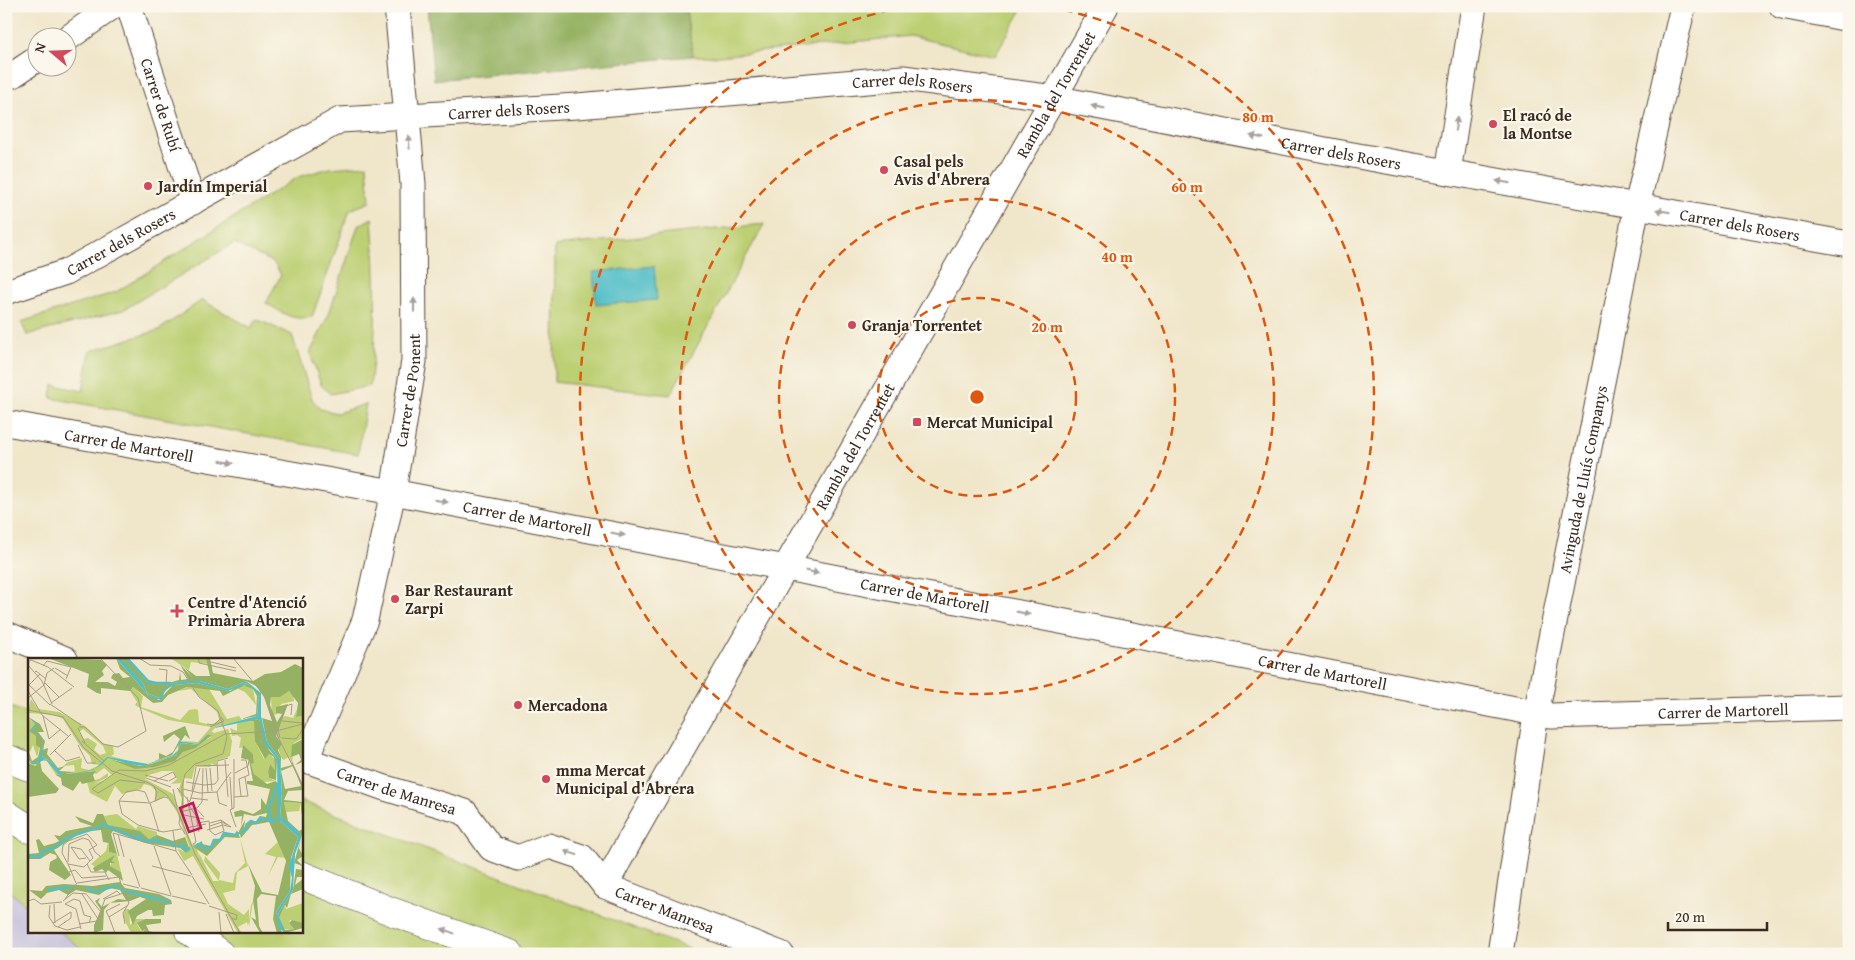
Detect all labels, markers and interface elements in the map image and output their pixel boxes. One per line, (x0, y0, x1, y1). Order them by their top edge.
street label: Rambla del Torrentet (1010, 26, 1102, 162)
north arrow (28, 28, 78, 78)
text: N (29, 39, 51, 55)
street label: Carrer de Rubí (135, 55, 188, 155)
street label: Carrer dels Rosers (851, 66, 975, 99)
street label: Carrer dels Rosers (448, 94, 570, 126)
one-way arrow (1089, 102, 1105, 110)
place label: El racó de la Montse (1503, 103, 1572, 145)
text: 80 m (1242, 106, 1274, 127)
one-way arrow (1452, 116, 1460, 132)
marker: El racó de la Montse (1487, 118, 1499, 130)
street label: Carrer dels Rosers (1279, 130, 1403, 175)
one-way arrow (1250, 133, 1265, 141)
one-way arrow (405, 134, 413, 150)
place label: Casal pels Avis d'Abrera (894, 149, 991, 191)
marker: Casal pels Avis d'Abrera (878, 164, 890, 176)
place label: Jardín Imperial (155, 174, 268, 198)
text: 60 m (1171, 176, 1203, 197)
one-way arrow (1495, 178, 1511, 186)
marker: Jardín Imperial (142, 180, 154, 192)
street label: Carrer dels Rosers (62, 202, 180, 282)
street label: Carrer dels Rosers (1678, 202, 1802, 247)
one-way arrow (1655, 207, 1671, 215)
text: 40 m (1101, 246, 1133, 267)
one-way arrow (410, 296, 418, 312)
place label: Granja Torrentet (862, 313, 982, 337)
text: 20 m (1031, 316, 1063, 337)
marker: Granja Torrentet (846, 319, 858, 331)
street label: Carrer de Ponent (388, 333, 426, 449)
street label: Rambla del Torrentet (809, 378, 901, 514)
street label: Avinguda de Lluís Companys (1552, 383, 1613, 575)
centre of rings (968, 388, 986, 406)
place label: Mercat Municipal (927, 410, 1053, 434)
marker: Mercat Municipal (911, 416, 923, 428)
street label: Carrer de Martorell (63, 422, 196, 468)
one-way arrow (219, 458, 235, 466)
street label: Carrer de Martorell (461, 494, 594, 542)
one-way arrow (433, 497, 449, 505)
one-way arrow (610, 531, 626, 539)
one-way arrow (804, 568, 820, 576)
street label: Carrer de Martorell (859, 571, 992, 619)
place label: Bar Restaurant Zarpi (405, 578, 513, 620)
place label: Centre d'Atenció Primària Abrera (188, 590, 307, 632)
marker: Bar Restaurant Zarpi (389, 593, 401, 605)
marker: Centre d'Atenció Primària Abrera (170, 604, 184, 618)
one-way arrow (1015, 609, 1030, 617)
street label: Carrer de Martorell (1256, 648, 1389, 696)
inset map (28, 658, 302, 932)
place label: Mercadona (528, 693, 608, 717)
street label: Carrer de Martorell (1658, 697, 1789, 725)
marker: Mercadona (512, 699, 524, 711)
place label: mma Mercat Municipal d'Abrera (556, 758, 695, 800)
street label: Carrer de Manresa (334, 760, 460, 821)
marker: mma Mercat Municipal d'Abrera (540, 773, 552, 785)
one-way arrow (563, 849, 578, 857)
street label: Carrer Manresa (612, 879, 718, 939)
scale bar (1668, 900, 1766, 932)
text: 20 m (1675, 906, 1706, 927)
one-way arrow (440, 927, 455, 934)

